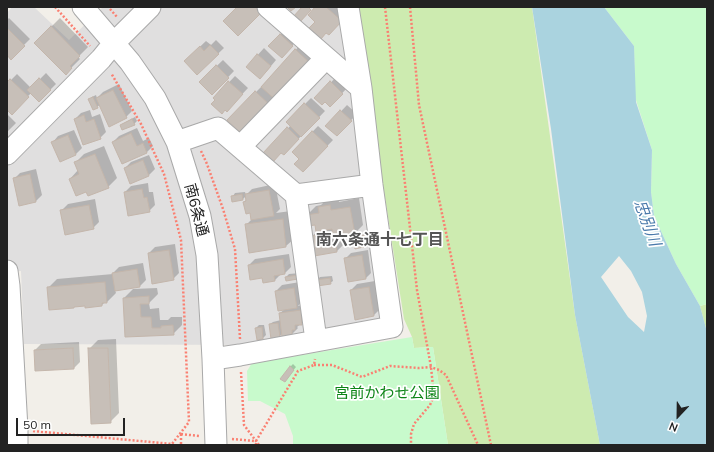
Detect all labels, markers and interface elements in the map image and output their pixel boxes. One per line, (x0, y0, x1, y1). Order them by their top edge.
street label: 南6条通 (180, 182, 212, 238)
water label: 忠別川 (630, 197, 664, 249)
district label: 南六条通十七丁目 (316, 230, 444, 250)
park label: 宮前かわせ公園 (335, 384, 439, 402)
north arrow (658, 396, 698, 436)
scale bar (18, 410, 127, 436)
text: 50 m (23, 417, 51, 432)
text: N (667, 419, 680, 435)

